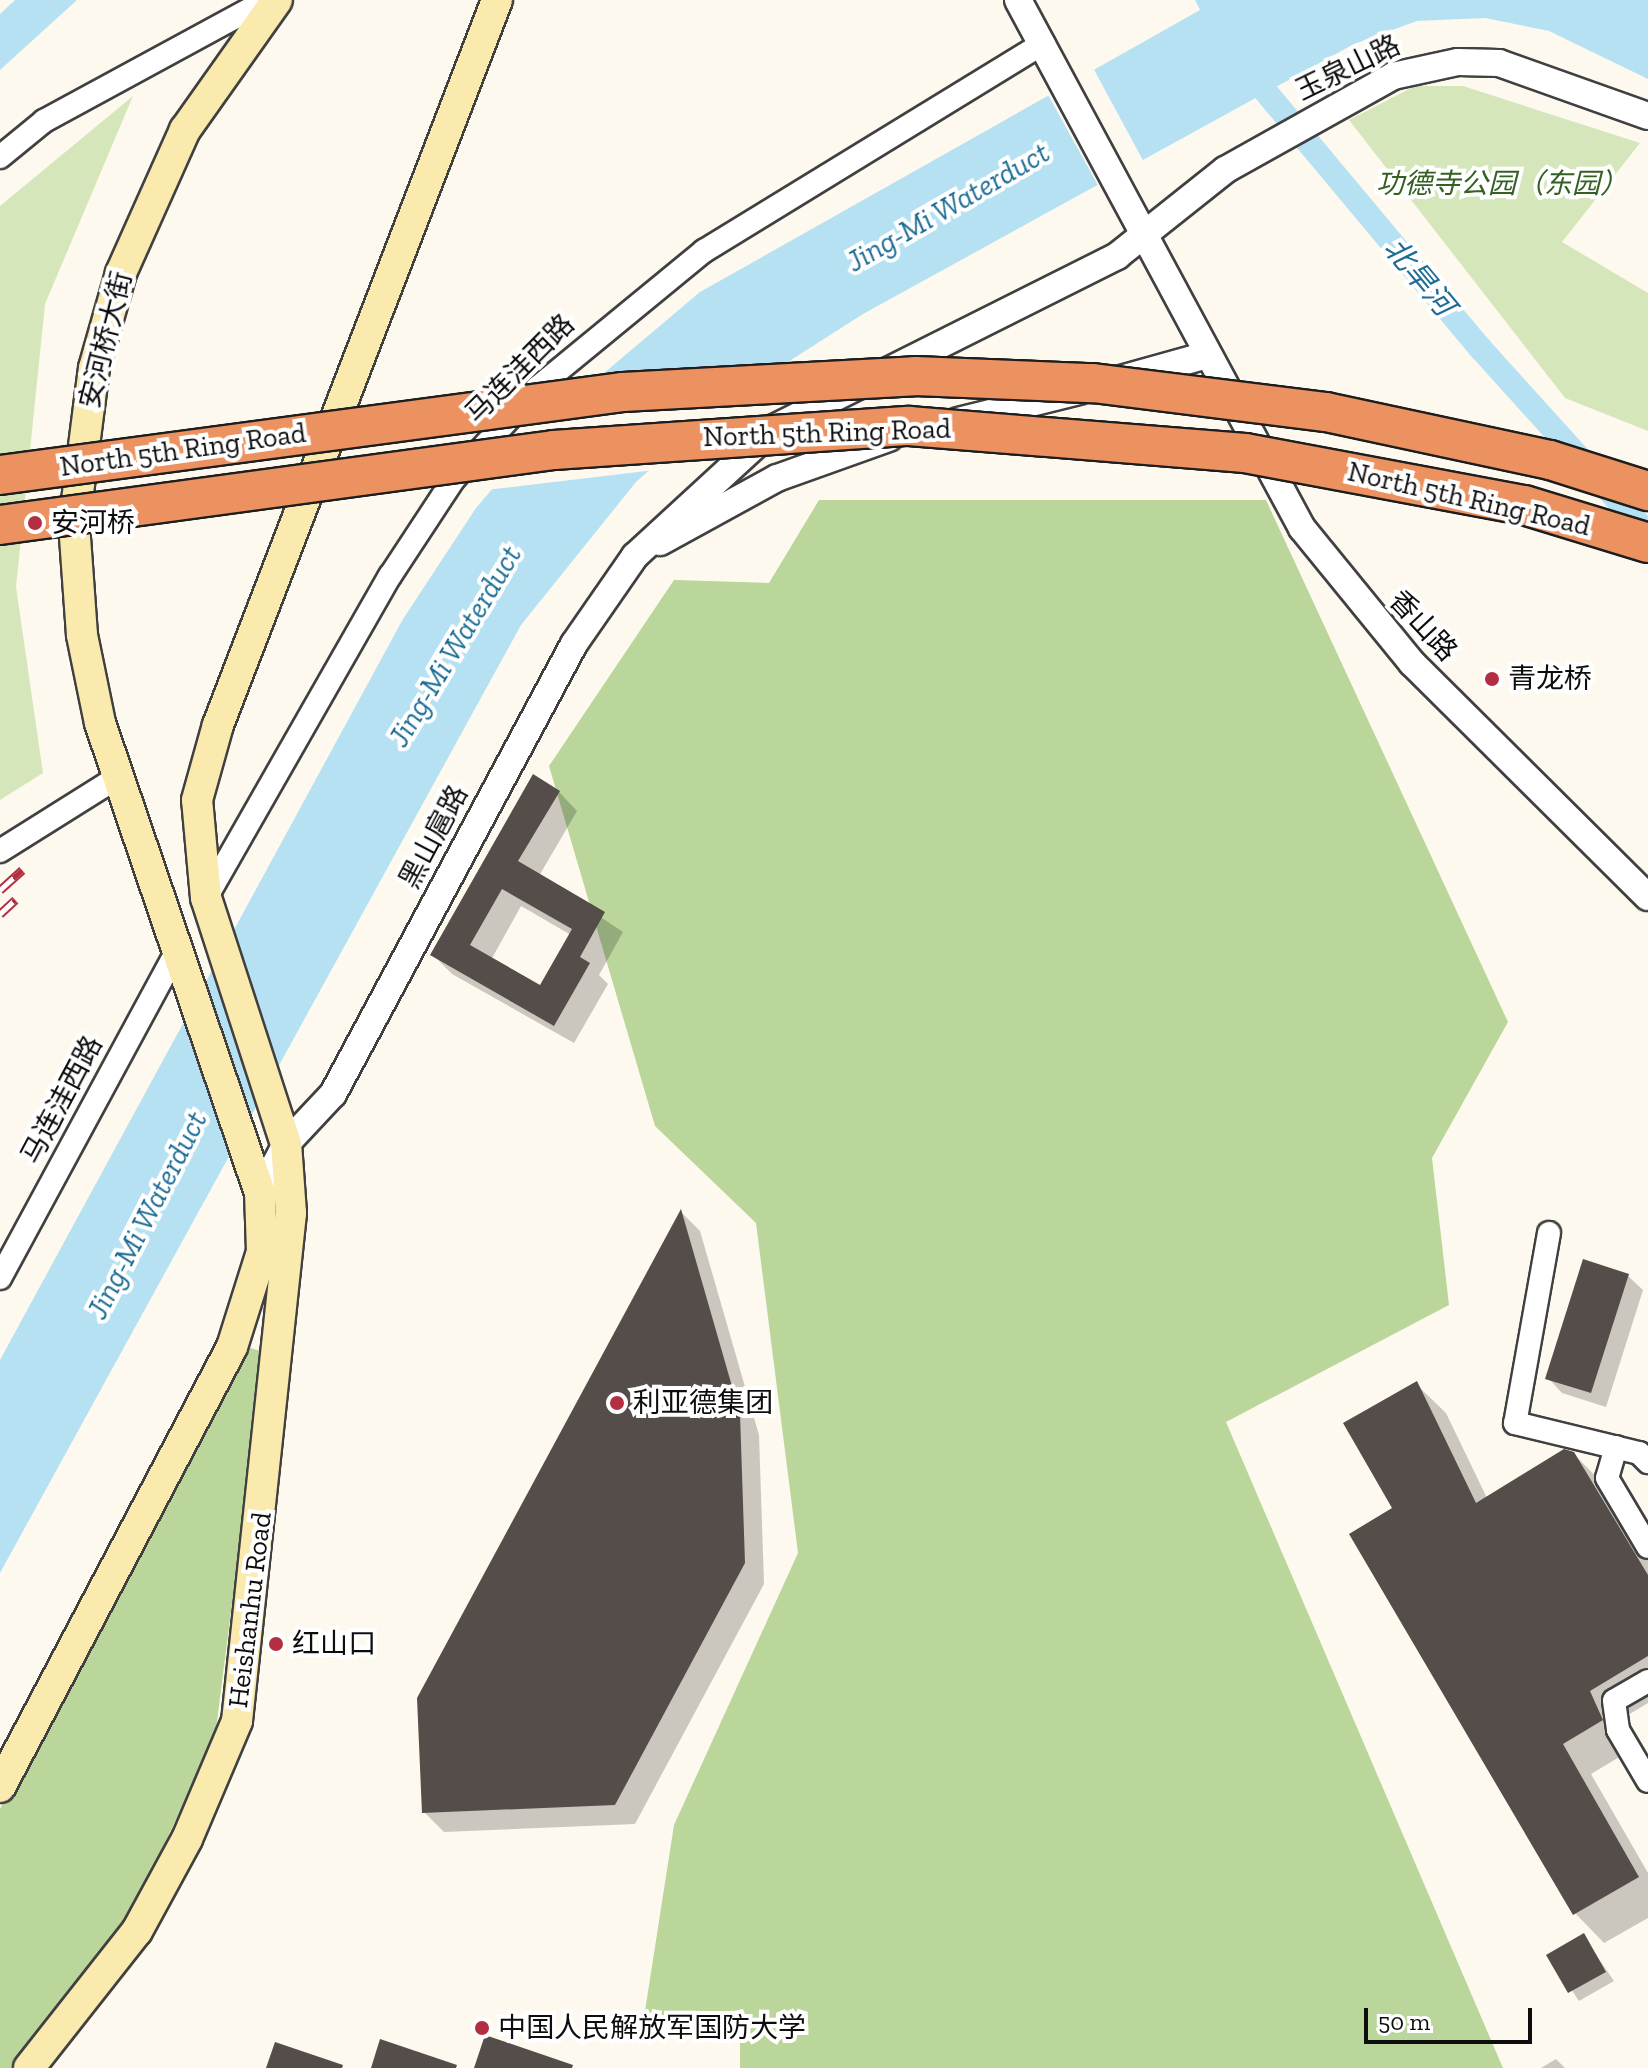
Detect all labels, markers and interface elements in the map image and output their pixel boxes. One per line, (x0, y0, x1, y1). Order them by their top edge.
street label: 玉泉山路 (1290, 28, 1406, 108)
water label: Jing-Mi Waterduct (840, 134, 1056, 280)
park label: 功德寺公园（东园） (1376, 167, 1628, 201)
water label: 北旱河 (1376, 231, 1462, 323)
street label: 安河桥大街 (73, 268, 139, 412)
street label: 马连洼西路 (459, 308, 581, 430)
street label: North 5th Ring Road (702, 412, 952, 454)
street label: North 5th Ring Road (58, 416, 308, 484)
street label: North 5th Ring Road (1344, 455, 1594, 543)
place label: 安河桥 (51, 506, 135, 540)
marker: 安河桥 (26, 514, 44, 532)
water label: Jing-Mi Waterduct (381, 539, 529, 753)
street label: 香山路 (1382, 584, 1464, 668)
place label: 青龙桥 (1508, 662, 1592, 696)
marker: 青龙桥 (1483, 670, 1501, 688)
street label: 黑山扈路 (393, 780, 475, 894)
street label: 马连洼西路 (14, 1030, 110, 1170)
water label: Jing-Mi Waterduct (79, 1105, 215, 1325)
place label: 利亚德集团 (633, 1386, 773, 1420)
marker: 利亚德集团 (608, 1394, 626, 1412)
street label: Heishanhu Road (221, 1510, 279, 1710)
place label: 红山口 (292, 1627, 376, 1661)
marker: 红山口 (267, 1635, 285, 1653)
scale bar (1368, 1992, 1536, 2042)
text: 50 m (1378, 2007, 1430, 2036)
place label: 中国人民解放军国防大学 (498, 2011, 806, 2045)
marker: 中国人民解放军国防大学 (473, 2019, 491, 2037)

